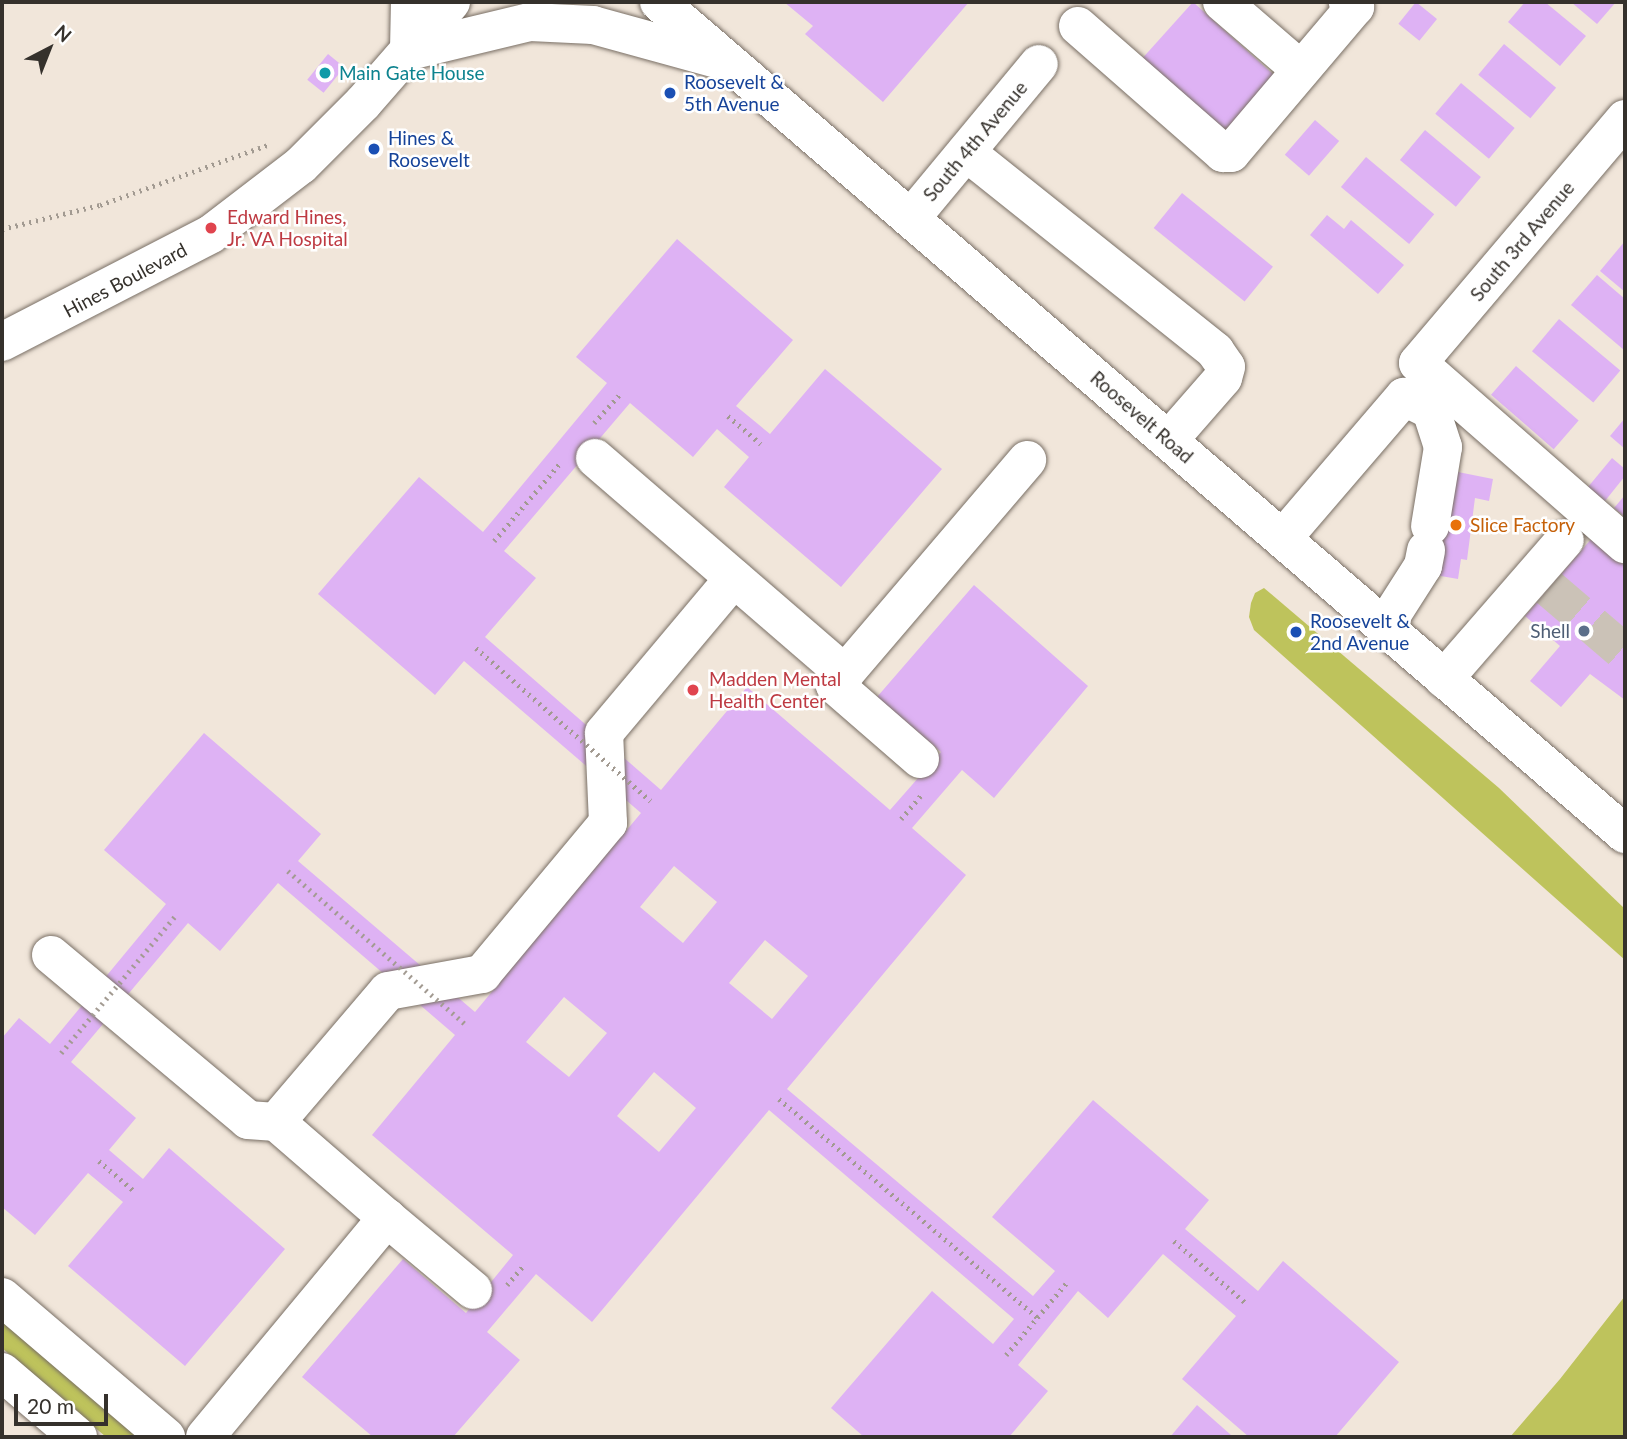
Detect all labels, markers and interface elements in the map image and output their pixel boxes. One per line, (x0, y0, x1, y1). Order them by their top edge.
north arrow (14, 14, 84, 84)
text: N (50, 20, 77, 46)
place label: Main Gate House (339, 62, 484, 84)
marker: Main Gate House (317, 65, 333, 81)
place label: Roosevelt & 5th Avenue (684, 71, 784, 115)
street label: South 4th Avenue (918, 76, 1032, 206)
marker: Roosevelt & 5th Avenue (662, 85, 678, 101)
place label: Hines & Roosevelt (388, 127, 470, 171)
marker: Hines & Roosevelt (366, 141, 382, 157)
street label: South 3rd Avenue (1465, 176, 1579, 306)
place label: Edward Hines, Jr. VA Hospital (227, 206, 349, 250)
marker: Edward Hines, Jr. VA Hospital (201, 218, 221, 238)
street label: Hines Boulevard (59, 238, 191, 322)
street label: Roosevelt Road (1086, 366, 1198, 468)
place label: Slice Factory (1470, 514, 1575, 536)
marker: Slice Factory (1448, 517, 1464, 533)
place label: Roosevelt & 2nd Avenue (1310, 610, 1410, 654)
place label: Shell (1530, 620, 1570, 642)
marker: Shell (1576, 623, 1592, 639)
marker: Roosevelt & 2nd Avenue (1288, 624, 1304, 640)
place label: Madden Mental Health Center (709, 668, 841, 712)
marker: Madden Mental Health Center (683, 680, 703, 700)
scale bar (18, 1380, 112, 1424)
text: 20 m (27, 1393, 74, 1418)

